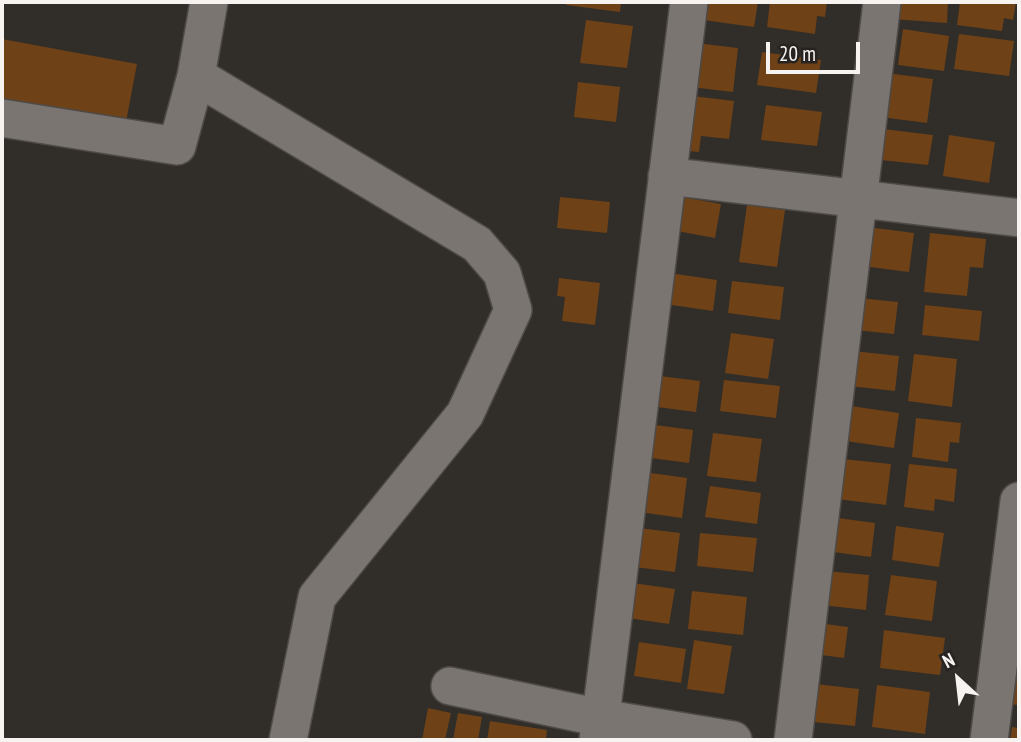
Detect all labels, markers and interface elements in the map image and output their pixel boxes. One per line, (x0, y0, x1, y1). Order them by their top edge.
scale bar (769, 28, 864, 72)
text: 20 m (779, 40, 816, 67)
north arrow (923, 644, 993, 714)
text: N (938, 647, 958, 673)

